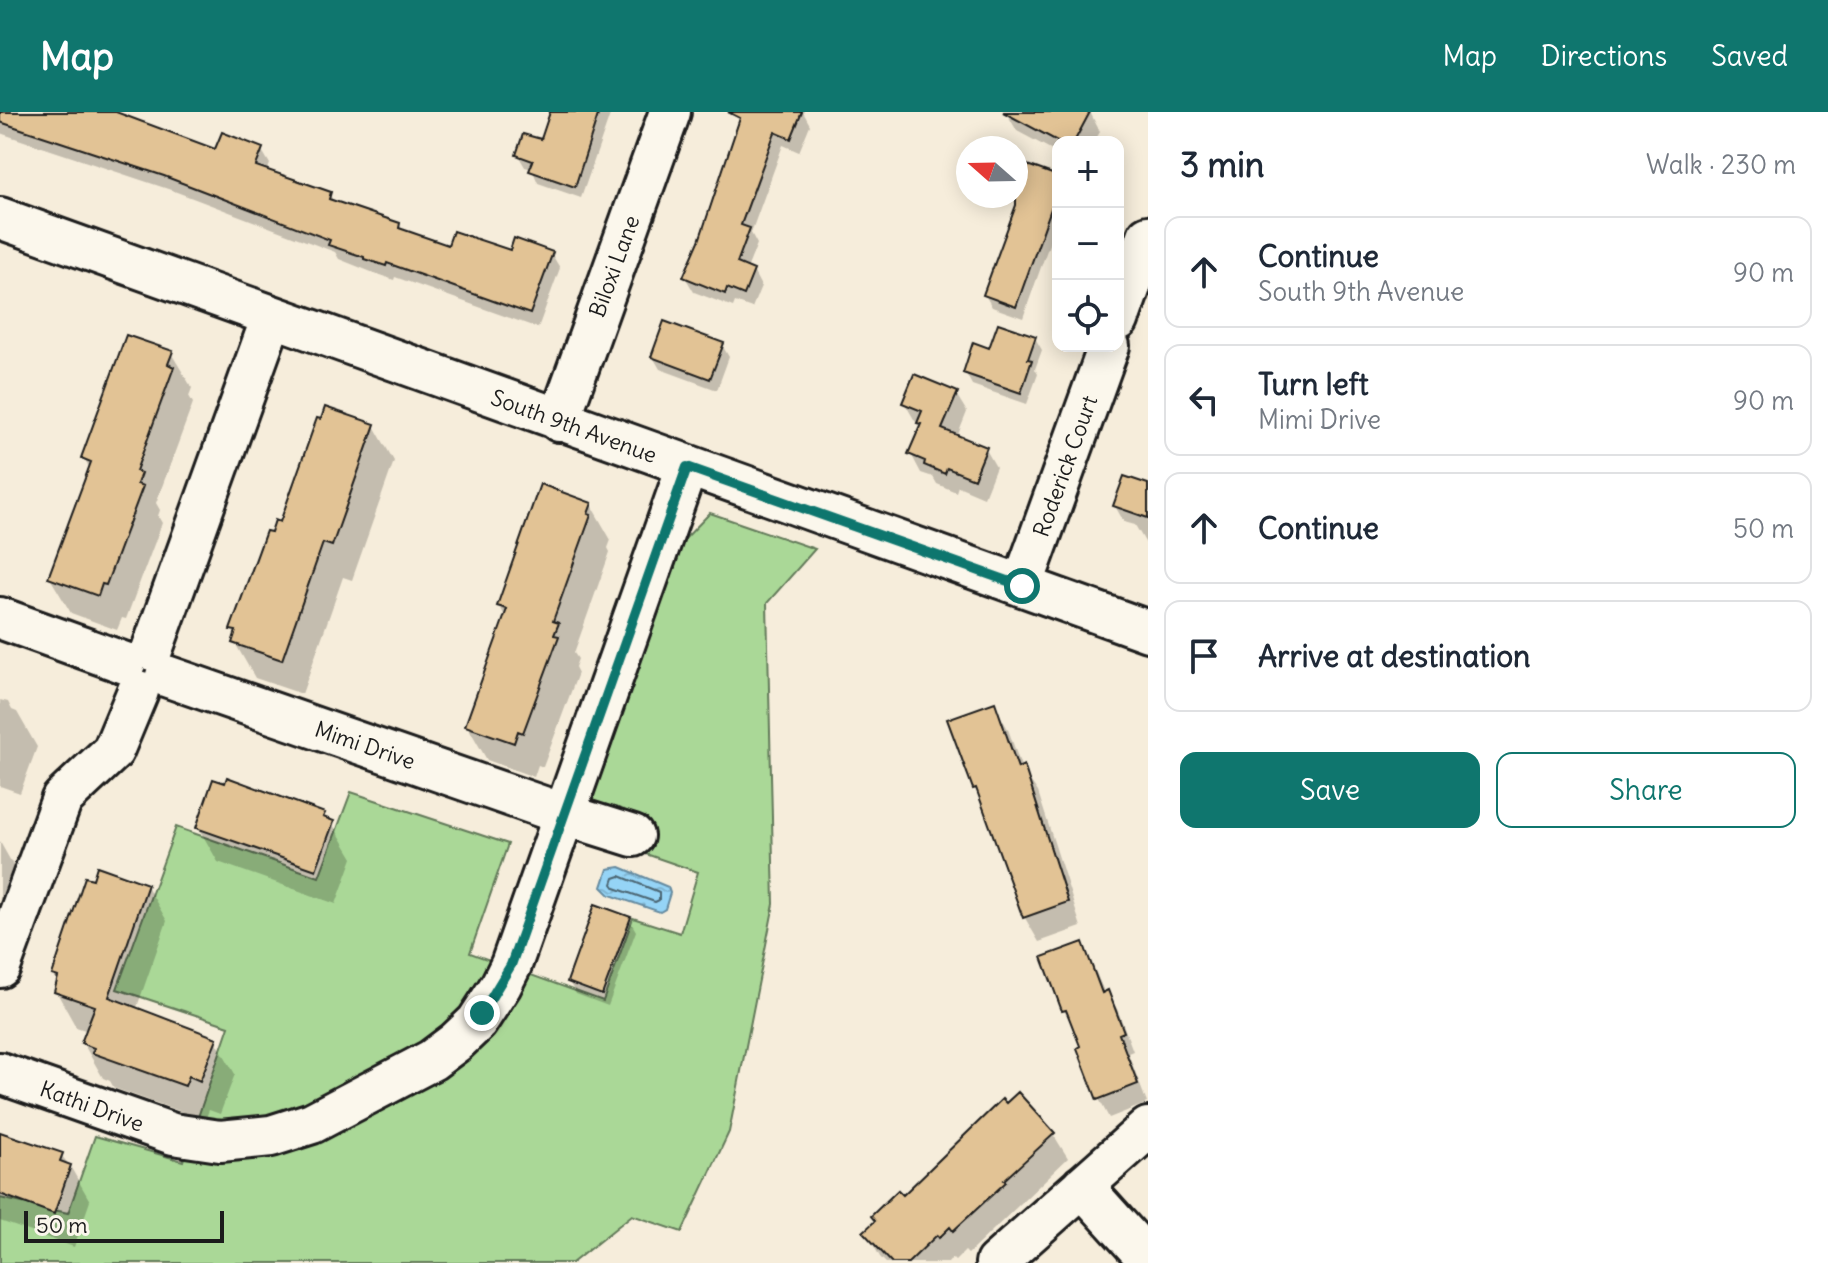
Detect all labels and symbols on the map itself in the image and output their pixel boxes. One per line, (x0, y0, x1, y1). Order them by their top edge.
north arrow (956, 136, 1028, 208)
street label: Biloxi Lane (583, 211, 645, 321)
street label: South 9th Avenue (487, 383, 661, 469)
street label: Roderick Court (1026, 392, 1104, 540)
route start (1004, 568, 1040, 604)
street label: Mimi Drive (311, 715, 419, 775)
route end (464, 995, 500, 1031)
street label: Kathi Drive (36, 1074, 148, 1138)
scale bar (24, 1207, 224, 1243)

